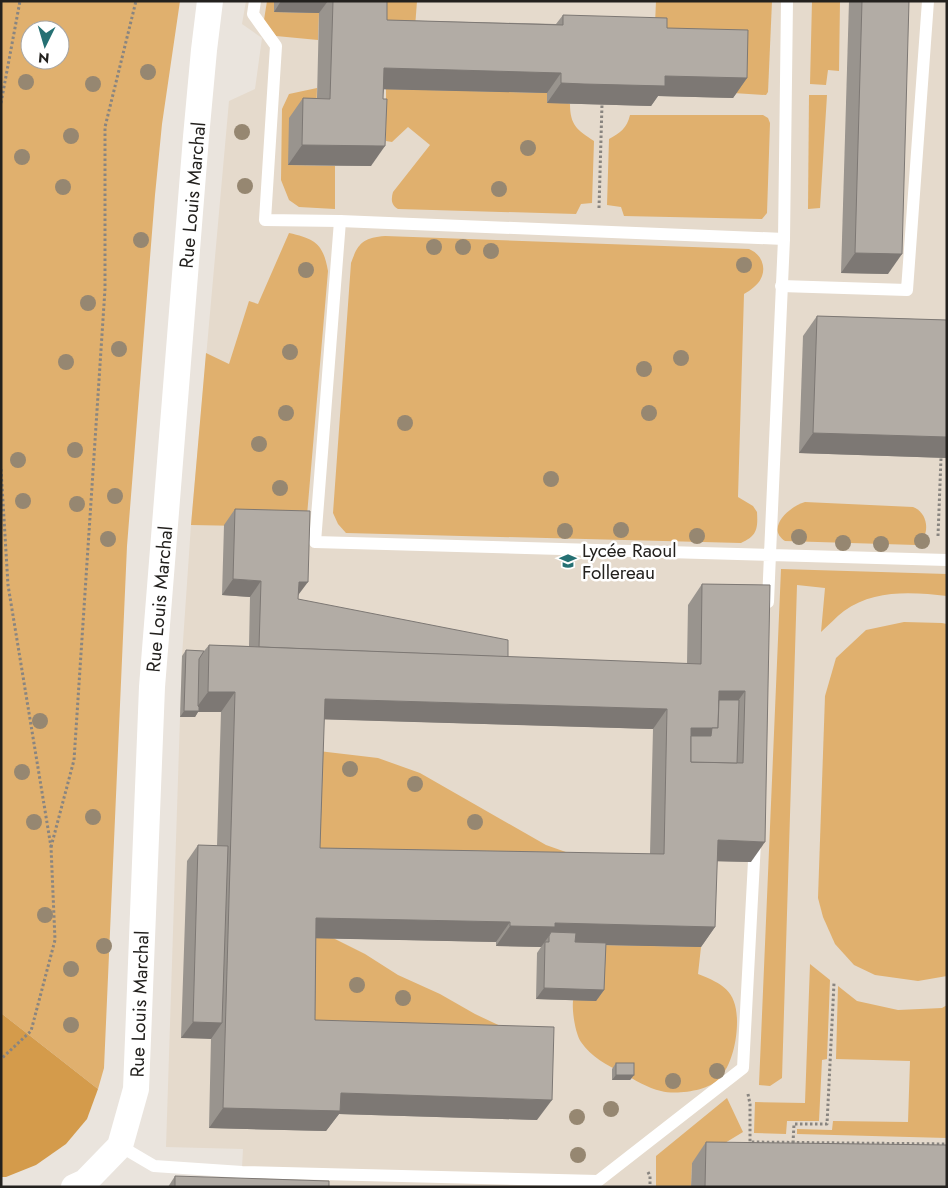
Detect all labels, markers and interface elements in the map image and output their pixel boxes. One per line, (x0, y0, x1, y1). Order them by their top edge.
north arrow (20, 20, 70, 70)
text: N (37, 48, 50, 68)
street label: Rue Louis Marchal (173, 121, 212, 269)
street label: Rue Louis Marchal (140, 525, 179, 673)
place label: Lycée Raoul Follereau (582, 537, 677, 586)
school or university icon: Lycée Raoul Follereau (558, 551, 578, 571)
street label: Rue Louis Marchal (123, 930, 156, 1078)

